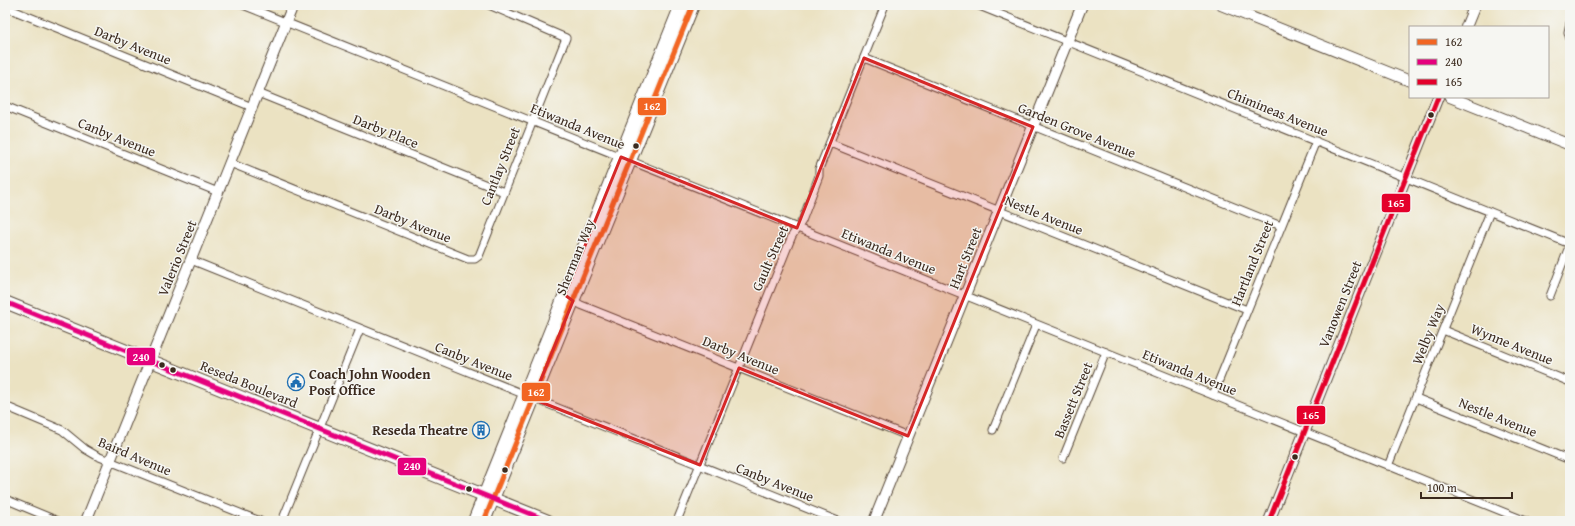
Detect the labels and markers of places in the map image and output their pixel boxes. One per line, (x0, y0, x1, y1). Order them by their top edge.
unlabelled marker (1426, 110, 1436, 120)
unlabelled marker (631, 141, 641, 151)
unlabelled marker (157, 360, 167, 370)
place label: Coach John Wooden Post Office (309, 364, 431, 400)
unlabelled marker (168, 365, 178, 375)
public building icon: Coach John Wooden Post Office (286, 372, 306, 392)
place label: Reseda Theatre (372, 420, 468, 440)
building icon: Reseda Theatre (471, 420, 491, 440)
unlabelled marker (1290, 452, 1300, 462)
unlabelled marker (500, 465, 510, 475)
unlabelled marker (464, 484, 474, 494)

